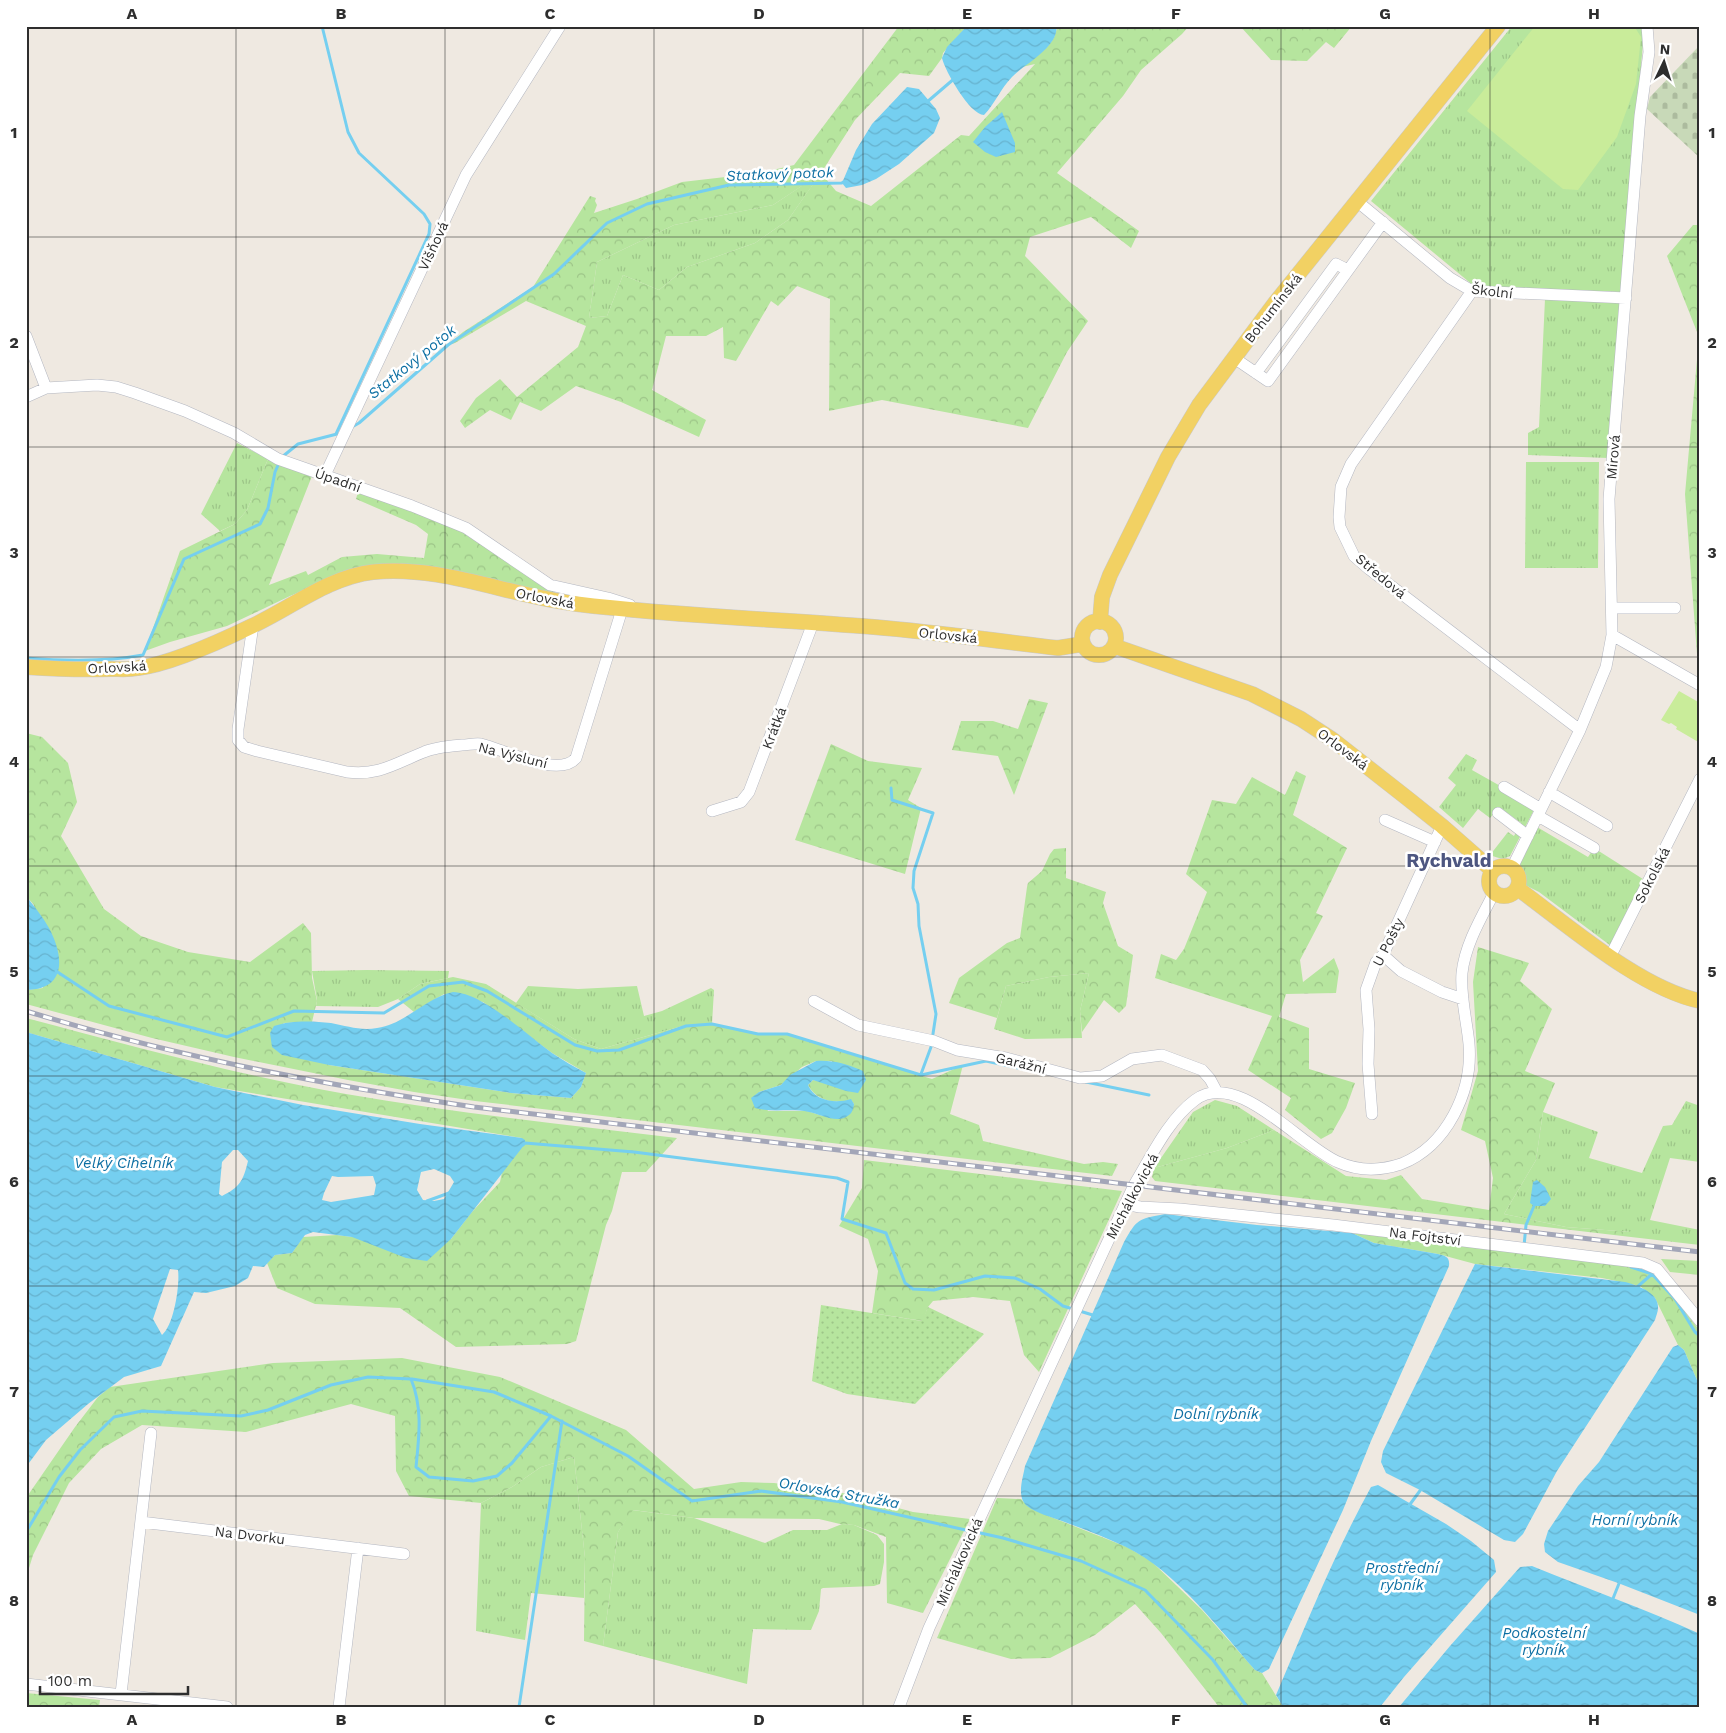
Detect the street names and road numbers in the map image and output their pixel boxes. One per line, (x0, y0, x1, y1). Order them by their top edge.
street label: Višňová (415, 219, 451, 273)
street label: Bohumínská (1241, 270, 1305, 346)
street label: Školní (1470, 281, 1514, 302)
street label: Mírová (1603, 434, 1623, 480)
street label: Úpadní (313, 465, 363, 495)
street label: Středová (1353, 550, 1409, 602)
street label: Orlovská (515, 585, 576, 611)
street label: Orlovská (918, 624, 978, 646)
street label: Orlovská (87, 657, 147, 677)
street label: Krátká (759, 705, 789, 751)
street label: Orlovská (1315, 725, 1371, 773)
street label: Na Výsluní (477, 739, 550, 771)
street label: Sokolská (1631, 844, 1673, 906)
street label: U Pošty (1369, 915, 1407, 969)
street label: Garážní (994, 1049, 1048, 1077)
street label: Michálkovická (1103, 1150, 1161, 1242)
street label: Na Fojtství (1388, 1224, 1462, 1248)
street label: Michálkovická (932, 1515, 986, 1609)
street label: Na Dvorku (214, 1523, 286, 1547)

